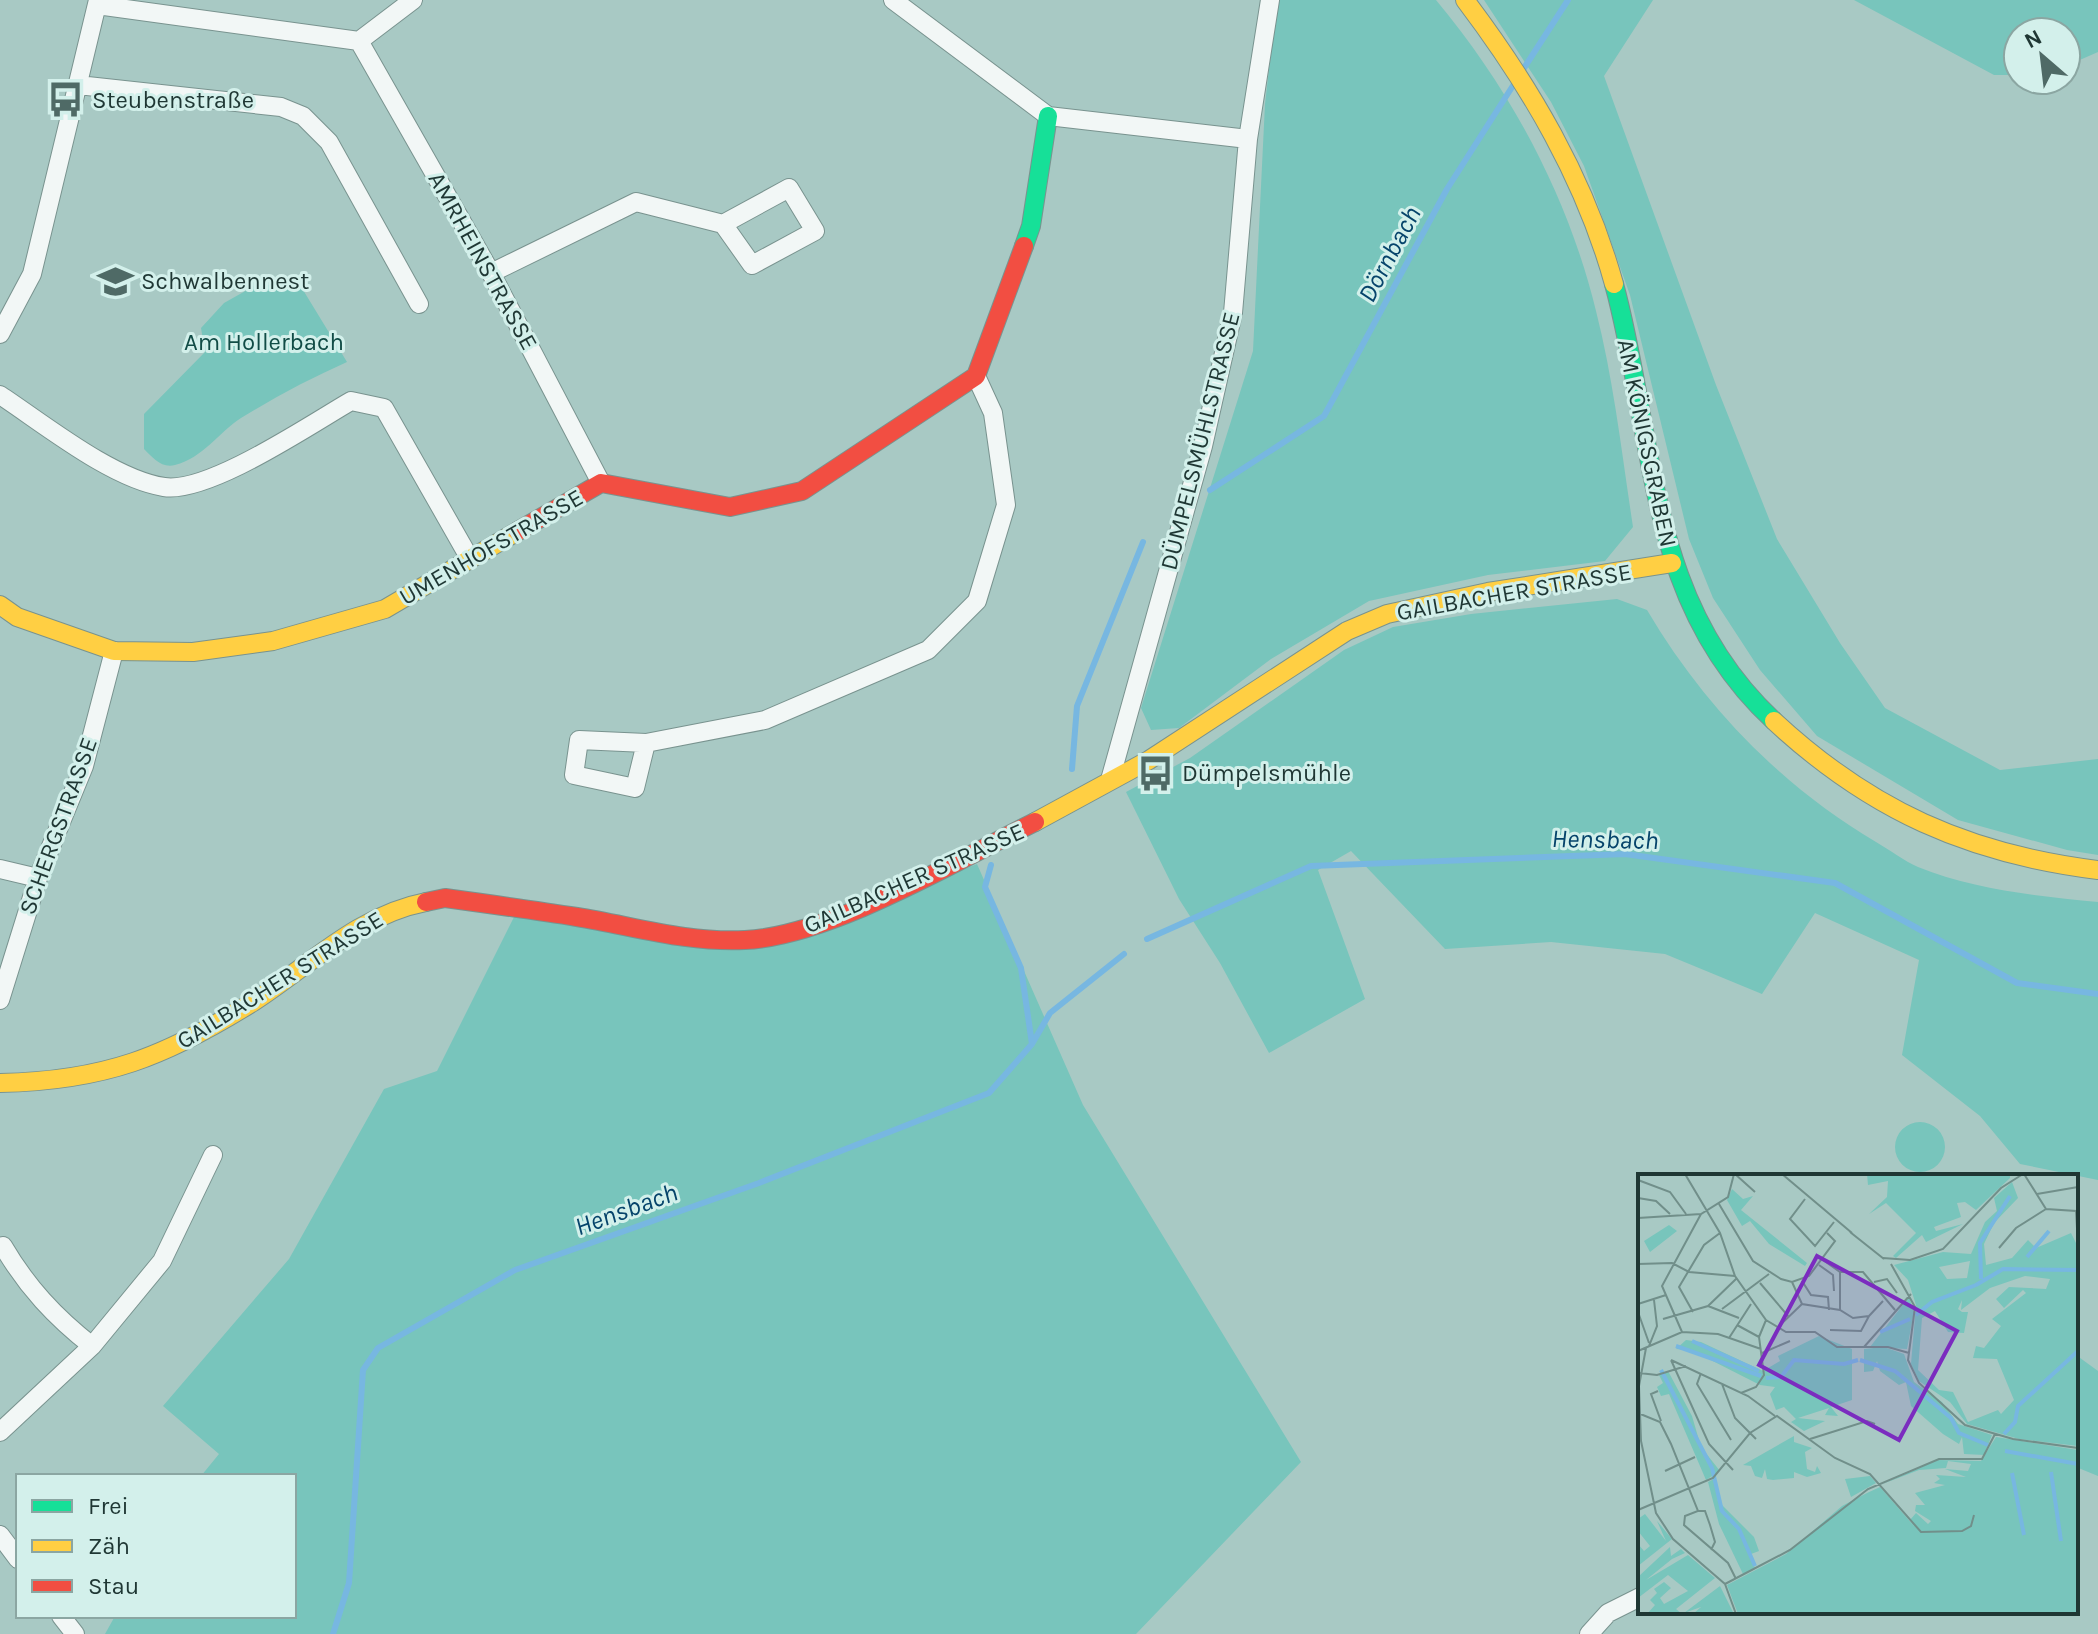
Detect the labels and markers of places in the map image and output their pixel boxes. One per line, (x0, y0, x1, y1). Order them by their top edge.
bus stop icon: Steubenstraße (47, 81, 85, 119)
place label: Steubenstraße (92, 86, 254, 114)
school or university icon: Schwalbennest (96, 262, 134, 300)
place label: Schwalbennest (141, 267, 309, 295)
bus stop icon: Dümpelsmühle (1137, 754, 1175, 792)
place label: Dümpelsmühle (1182, 759, 1351, 787)

